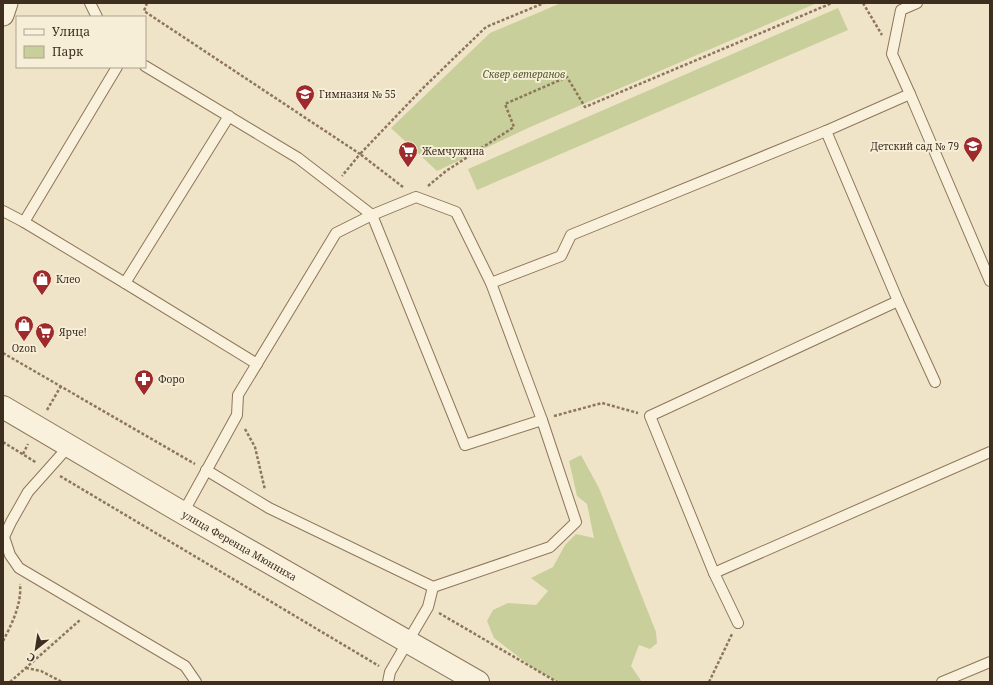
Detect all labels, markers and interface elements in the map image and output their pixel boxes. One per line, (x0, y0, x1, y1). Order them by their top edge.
legend (16, 16, 146, 68)
text: Улица (52, 23, 90, 40)
text: Парк (52, 43, 84, 60)
park label: Сквер ветеранов (483, 67, 565, 81)
school or university icon: Гимназия № 55 (294, 83, 316, 111)
place label: Гимназия № 55 (319, 87, 396, 101)
school or university icon: Детский сад № 79 (962, 135, 984, 163)
place label: Детский сад № 79 (871, 139, 959, 153)
supermarket icon: Жемчужина (397, 140, 419, 168)
place label: Жемчужина (421, 144, 485, 158)
shop icon: Клео (31, 268, 53, 296)
place label: Клео (56, 272, 81, 286)
shop icon: Ozon (13, 314, 35, 342)
supermarket icon: Ярче! (34, 321, 56, 349)
place label: Ярче! (58, 325, 87, 339)
place label: Ozon (12, 341, 37, 355)
pharmacy icon: Форо (133, 368, 155, 396)
place label: Форо (158, 372, 185, 386)
street label: улица Ференца Мюнниха (179, 507, 300, 584)
north arrow (16, 629, 56, 669)
text: С (24, 650, 38, 666)

